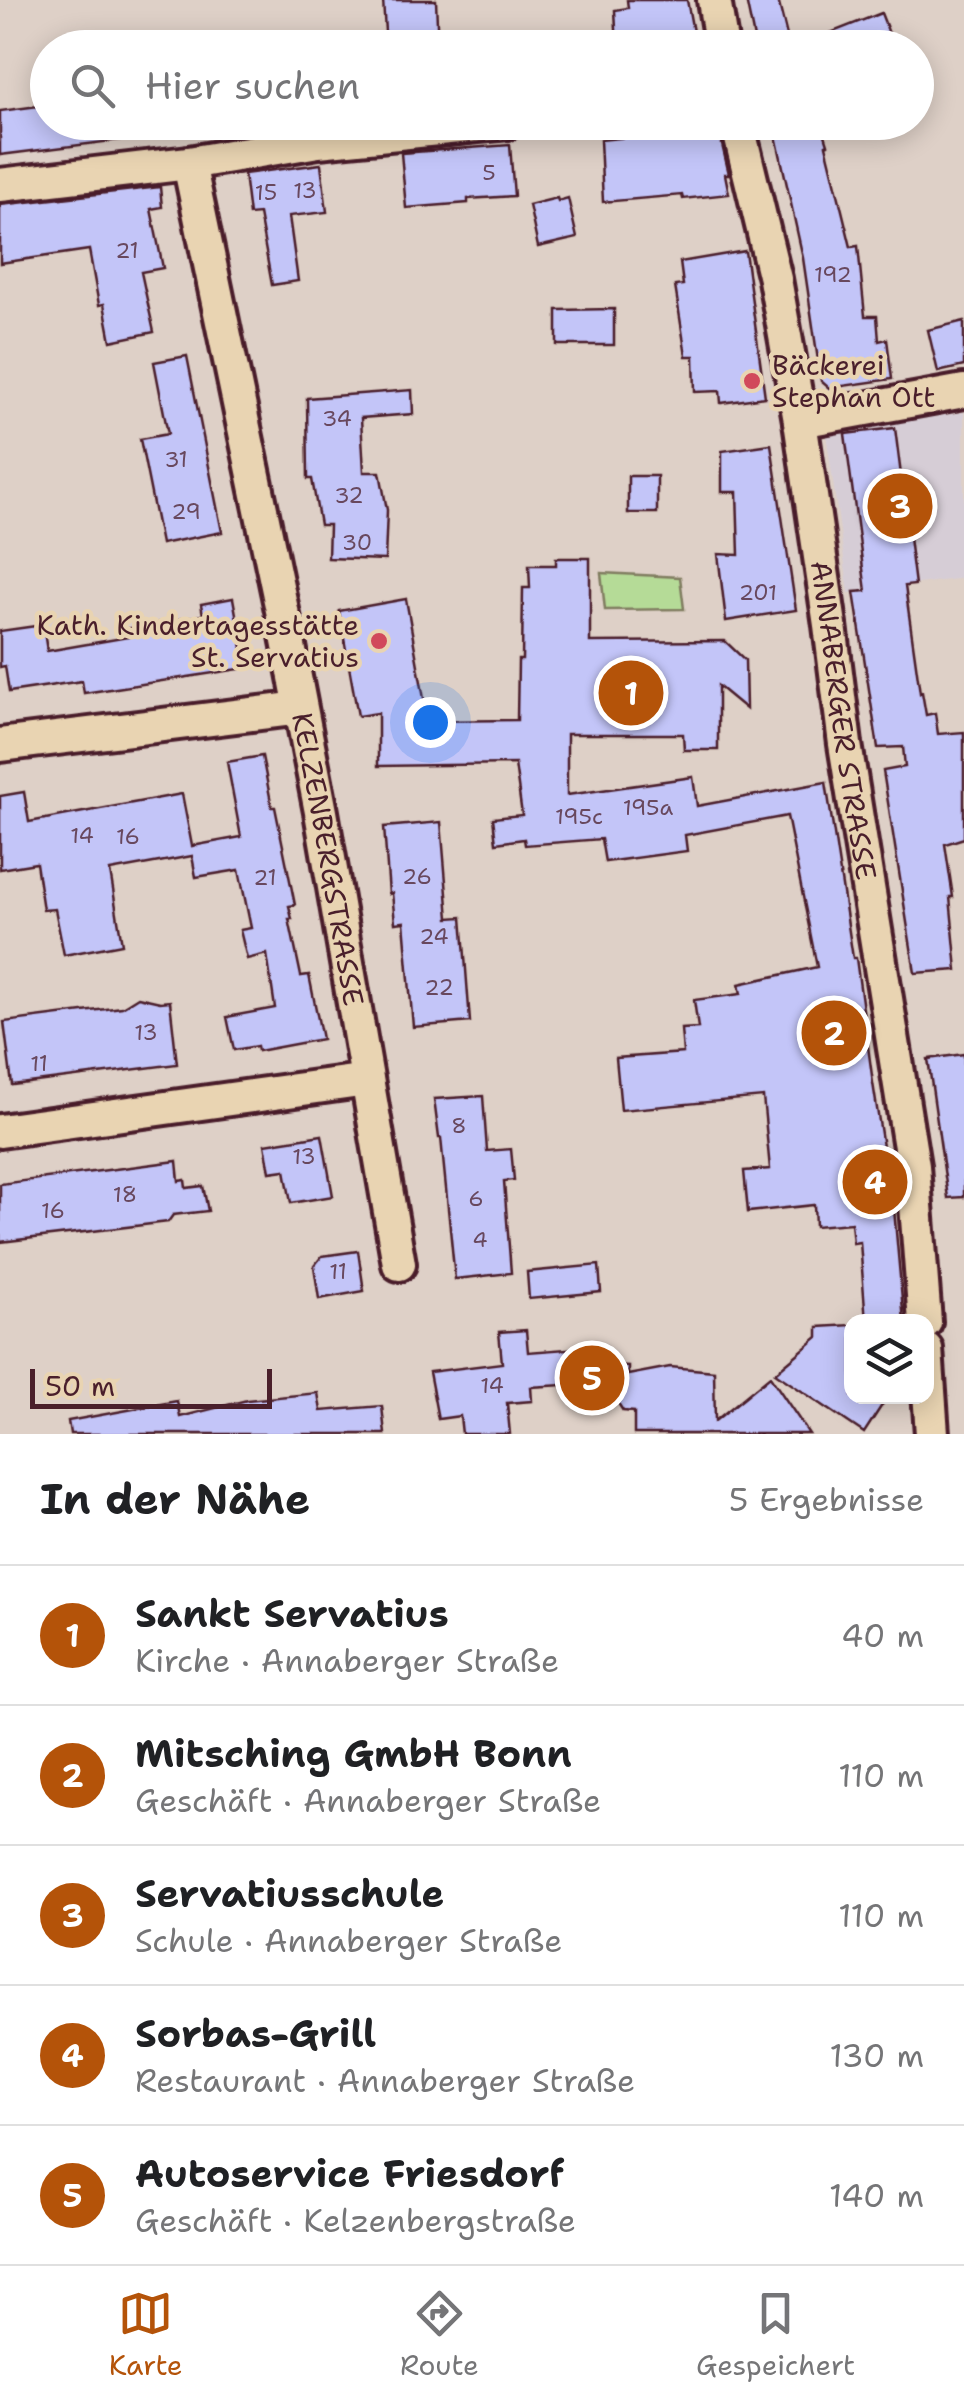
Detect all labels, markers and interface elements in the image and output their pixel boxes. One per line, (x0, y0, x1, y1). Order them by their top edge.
search box (30, 30, 934, 140)
icon: search (65, 58, 120, 113)
text: Hier suchen (145, 60, 360, 111)
house number: 5 (482, 158, 496, 187)
house number: 13 (293, 176, 317, 205)
house number: 15 (255, 178, 277, 207)
house number: 21 (115, 236, 139, 265)
house number: 192 (814, 260, 852, 289)
place label: Bäckerei Stephan Ott (772, 346, 936, 416)
marker: Bäckerei Stephan Ott (741, 370, 763, 392)
house number: 34 (322, 404, 352, 433)
house number: 31 (164, 445, 188, 474)
pin: 3 (868, 468, 932, 544)
house number: 32 (334, 481, 364, 510)
house number: 29 (171, 497, 201, 526)
house number: 30 (342, 528, 372, 557)
street label: ANNABERGER STRASSE (802, 558, 886, 882)
house number: 201 (739, 578, 777, 607)
place label: Kath. Kindertagesstätte St. Servatius (36, 606, 359, 676)
marker: Kath. Kindertagesstätte St. Servatius (368, 630, 390, 652)
pin: 1 (598, 656, 664, 730)
your location (405, 697, 456, 748)
street label: KELZENBERGSTRASSE (283, 709, 373, 1009)
house number: 195a (623, 793, 674, 822)
house number: 195c (555, 802, 603, 831)
house number: 14 (70, 821, 94, 850)
house number: 16 (116, 822, 140, 851)
house number: 26 (402, 862, 432, 891)
house number: 21 (253, 863, 277, 892)
house number: 24 (419, 922, 449, 951)
house number: 22 (424, 973, 454, 1002)
pin: 2 (802, 996, 866, 1070)
house number: 13 (134, 1018, 158, 1047)
house number: 11 (30, 1049, 48, 1078)
house number: 8 (451, 1111, 467, 1140)
house number: 13 (292, 1142, 316, 1171)
pin: 4 (842, 1144, 908, 1220)
house number: 18 (113, 1180, 137, 1209)
house number: 6 (468, 1184, 484, 1213)
house number: 16 (41, 1196, 65, 1225)
house number: 4 (472, 1225, 488, 1254)
house number: 11 (329, 1257, 347, 1286)
map controls (844, 1314, 934, 1404)
button: layers (844, 1314, 934, 1404)
pin: 5 (560, 1340, 624, 1416)
scale bar (30, 1364, 272, 1408)
text: 50 m (45, 1367, 115, 1405)
house number: 14 (480, 1371, 504, 1400)
text: In der Nähe (40, 1471, 310, 1527)
text: 5 Ergebnisse (729, 1478, 924, 1521)
text: Sankt Servatius (135, 1588, 449, 1639)
text: 1 (65, 1614, 80, 1657)
text: 40 m (841, 1614, 924, 1657)
text: Kirche · Annaberger Straße (135, 1639, 559, 1682)
text: Mitsching GmbH Bonn (135, 1728, 572, 1779)
text: 2 (61, 1754, 84, 1797)
text: 110 m (838, 1754, 924, 1797)
text: Geschäft · Annaberger Straße (135, 1779, 601, 1822)
text: Servatiusschule (135, 1868, 444, 1919)
text: 3 (61, 1894, 84, 1937)
text: 110 m (838, 1894, 924, 1937)
text: Schule · Annaberger Straße (135, 1919, 562, 1962)
text: Sorbas-Grill (135, 2008, 376, 2059)
text: 4 (61, 2034, 84, 2077)
text: 130 m (829, 2034, 924, 2077)
text: Restaurant · Annaberger Straße (135, 2059, 635, 2102)
text: Autoservice Friesdorf (135, 2148, 564, 2199)
text: 5 (62, 2174, 83, 2217)
text: 140 m (829, 2174, 924, 2217)
text: Geschäft · Kelzenbergstraße (135, 2199, 576, 2242)
tab: Karte (109, 2286, 183, 2384)
tab: Route (400, 2286, 479, 2384)
tab: Gespeichert (696, 2286, 855, 2384)

